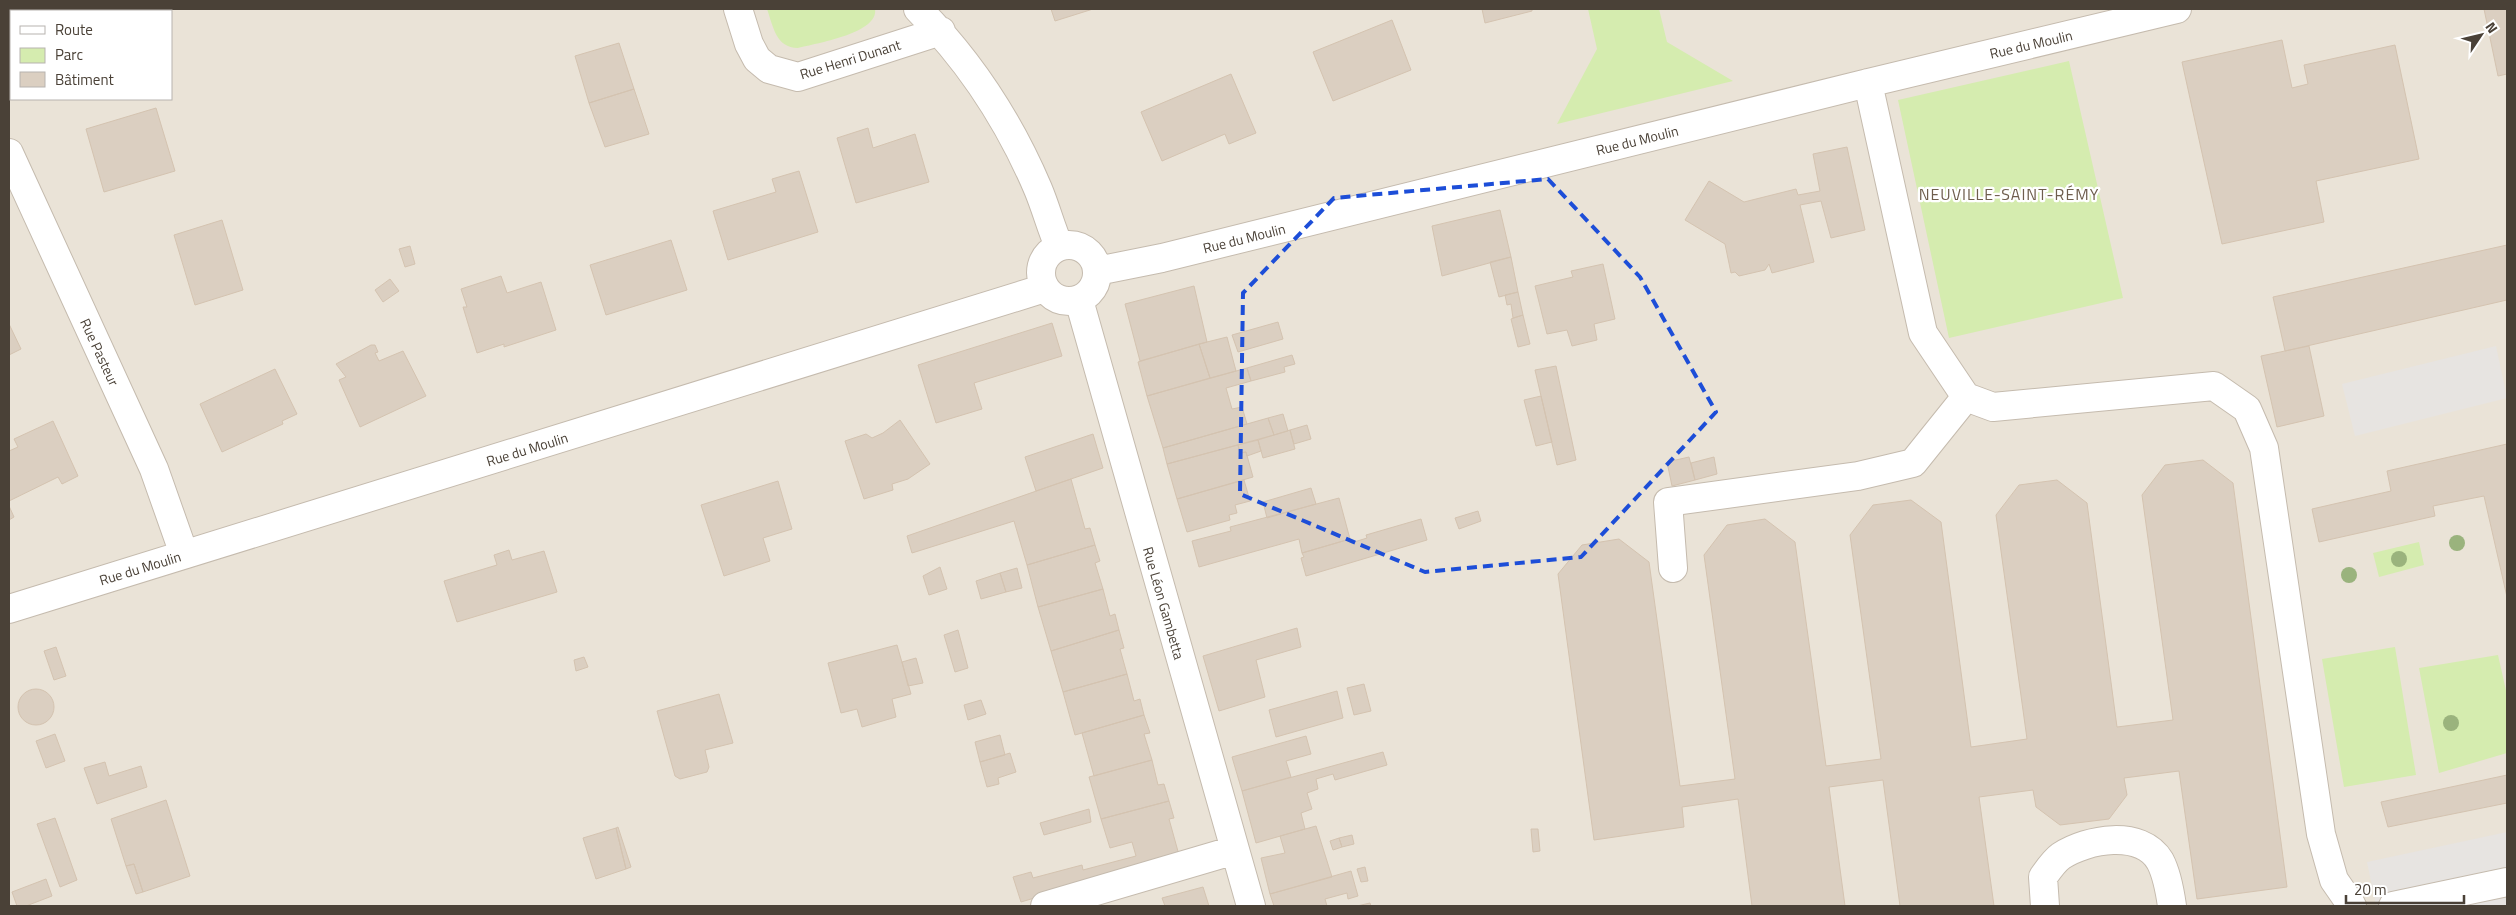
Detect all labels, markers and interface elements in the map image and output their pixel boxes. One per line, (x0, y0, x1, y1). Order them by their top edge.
legend (10, 10, 172, 100)
north arrow (2456, 10, 2506, 60)
text: N (2481, 17, 2503, 37)
text: Route (55, 18, 93, 41)
street label: Rue du Moulin (1988, 24, 2074, 64)
street label: Rue Henri Dunant (797, 34, 903, 84)
text: Parc (55, 43, 83, 66)
text: Bâtiment (55, 68, 114, 91)
street label: Rue du Moulin (1594, 120, 1680, 160)
district label: NEUVILLE-SAINT-RÉMY (1919, 182, 2099, 206)
street label: Rue du Moulin (1201, 218, 1287, 258)
street label: Rue Pasteur (75, 315, 125, 389)
street label: Rue du Moulin (484, 427, 570, 471)
street label: Rue Léon Gambetta (1138, 544, 1190, 662)
street label: Rue du Moulin (97, 546, 183, 590)
scale bar (2346, 872, 2464, 904)
text: 20 m (2354, 878, 2387, 901)

